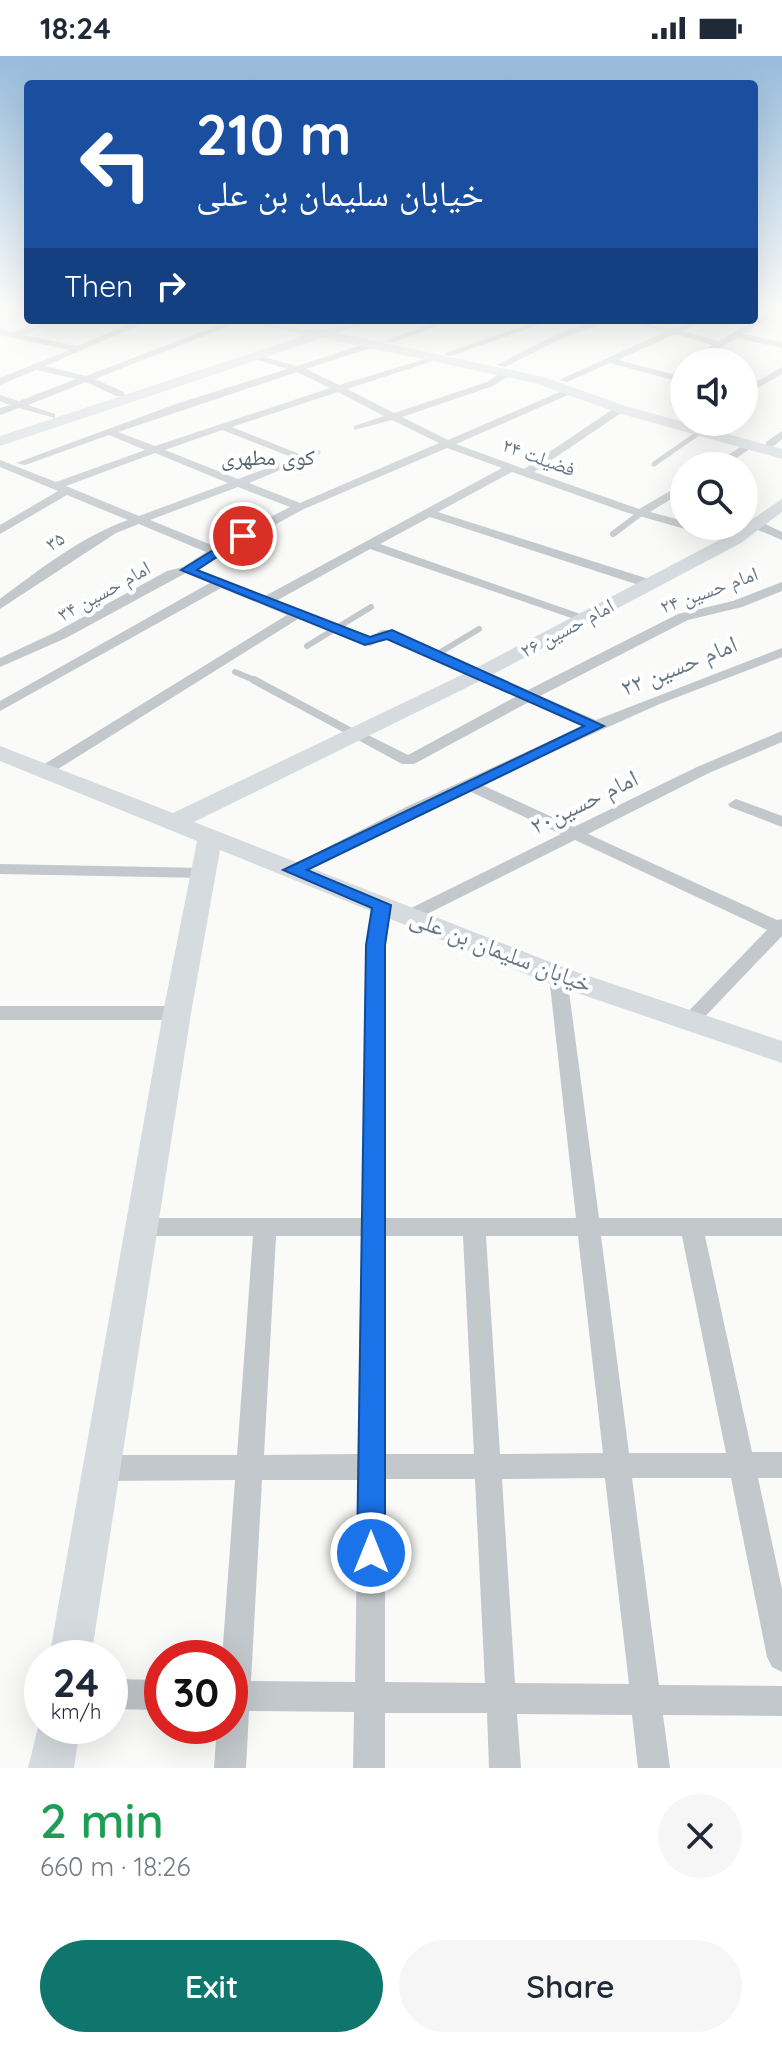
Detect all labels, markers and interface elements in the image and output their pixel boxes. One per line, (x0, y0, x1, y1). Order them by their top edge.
text: 18:24 (40, 9, 111, 47)
text: 210 m (196, 99, 351, 169)
icon: left (64, 112, 168, 216)
text: خیابان سلیمان بن علی (196, 170, 484, 215)
icon: right (149, 264, 193, 308)
text: Then (64, 267, 133, 305)
map controls (670, 348, 758, 540)
button: sound (670, 348, 758, 436)
street label: فضیلت ۲۴ (499, 432, 579, 481)
district label: کوی مطهری (221, 443, 315, 471)
button: search (670, 452, 758, 540)
pin (209, 502, 277, 570)
icon: arrive (221, 514, 265, 558)
street label: ۳۵ (41, 525, 69, 556)
street label: امام حسین ۳۴ (53, 555, 156, 628)
street label: امام حسین ۲۴ (656, 560, 762, 621)
street label: امام حسین ۲۶ (516, 592, 619, 664)
street label: امام حسین ۲۲ (616, 628, 742, 704)
street label: امام حسین۲۰ (525, 762, 643, 842)
street label: خیابان سلیمان بن علی (406, 902, 596, 998)
position arrow (329, 1511, 413, 1595)
speed limit sign: 30 (144, 1640, 248, 1744)
text: 24 (53, 1657, 99, 1707)
text: km/h (51, 1699, 101, 1724)
text: 2 min (40, 1790, 164, 1850)
button: close (658, 1794, 742, 1878)
text: 660 m · 18:26 (40, 1850, 190, 1883)
button: Exit (40, 1940, 383, 2032)
button: Share (399, 1940, 742, 2032)

